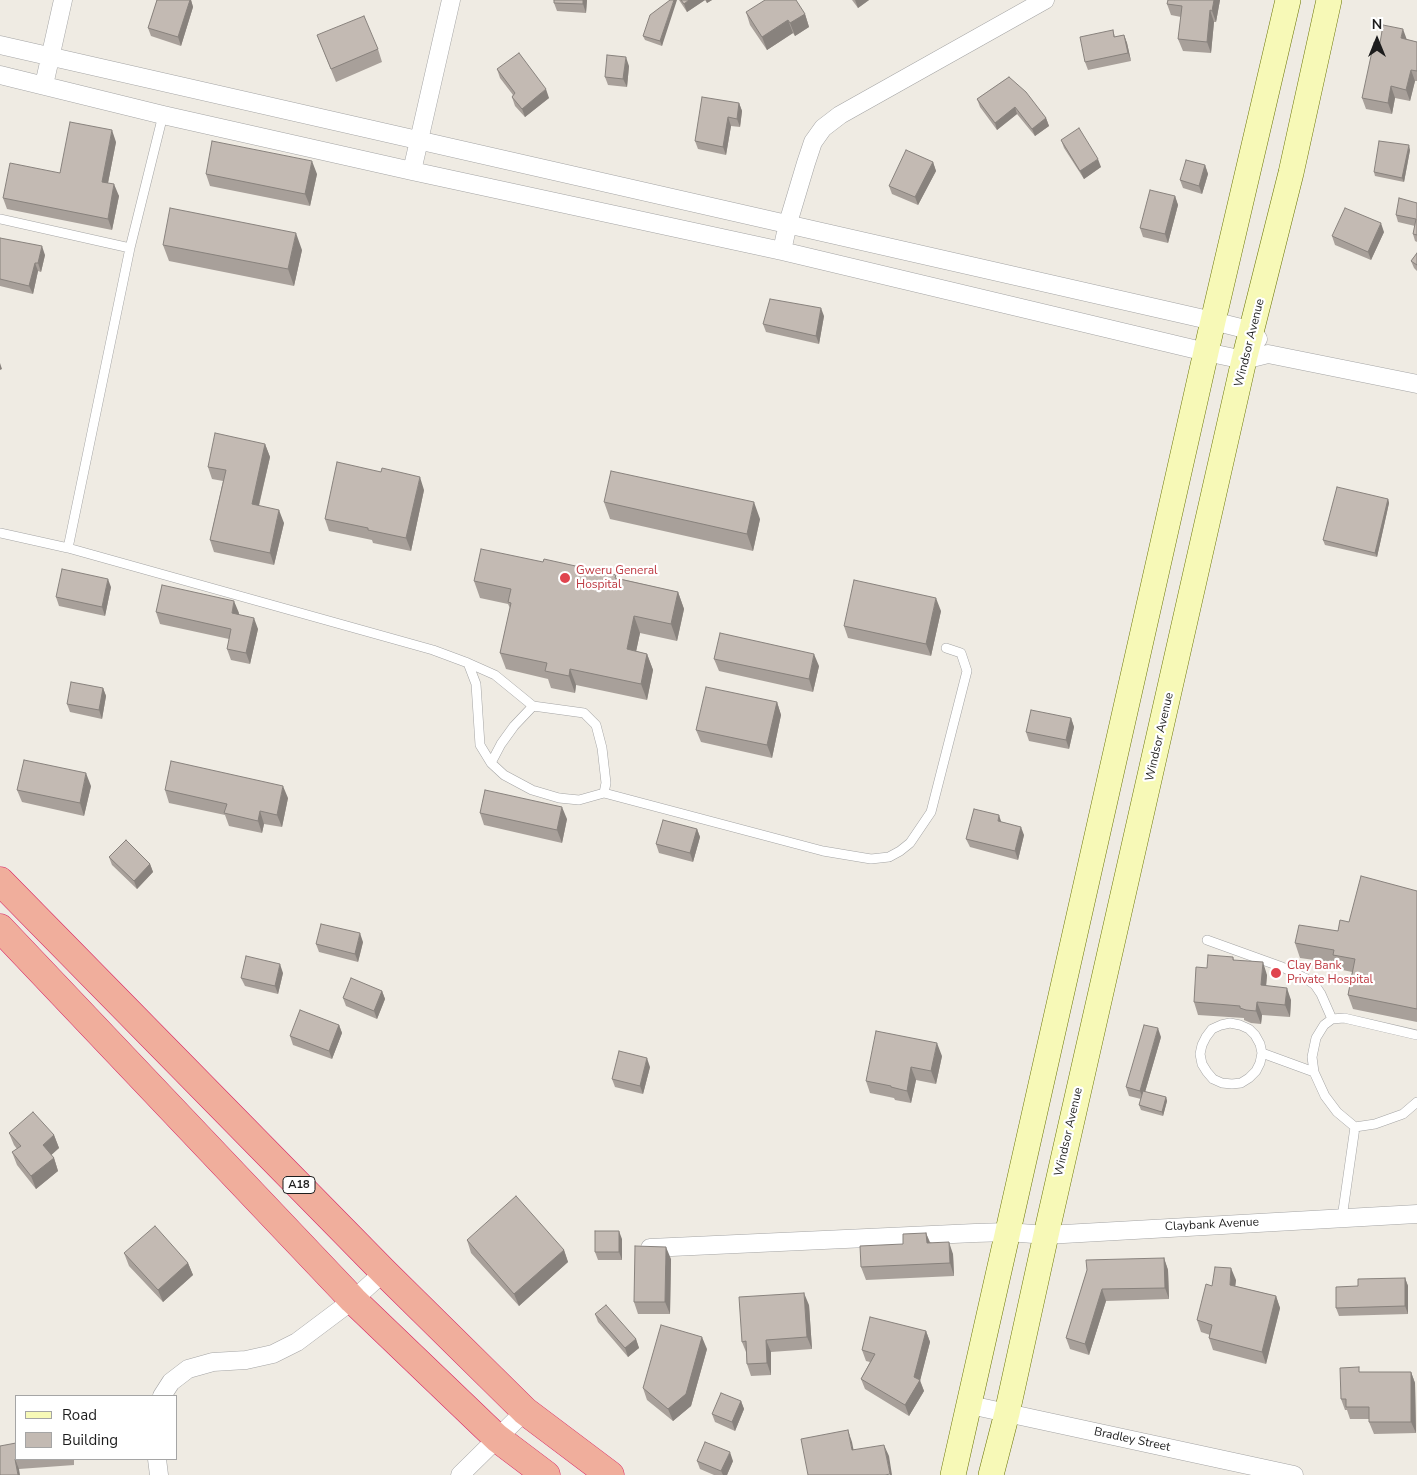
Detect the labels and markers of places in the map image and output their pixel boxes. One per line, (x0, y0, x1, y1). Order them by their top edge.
place label: Gweru General Hospital (576, 564, 658, 592)
marker: Gweru General Hospital (558, 571, 572, 585)
place label: Clay Bank Private Hospital (1287, 959, 1373, 987)
marker: Clay Bank Private Hospital (1269, 966, 1283, 980)

